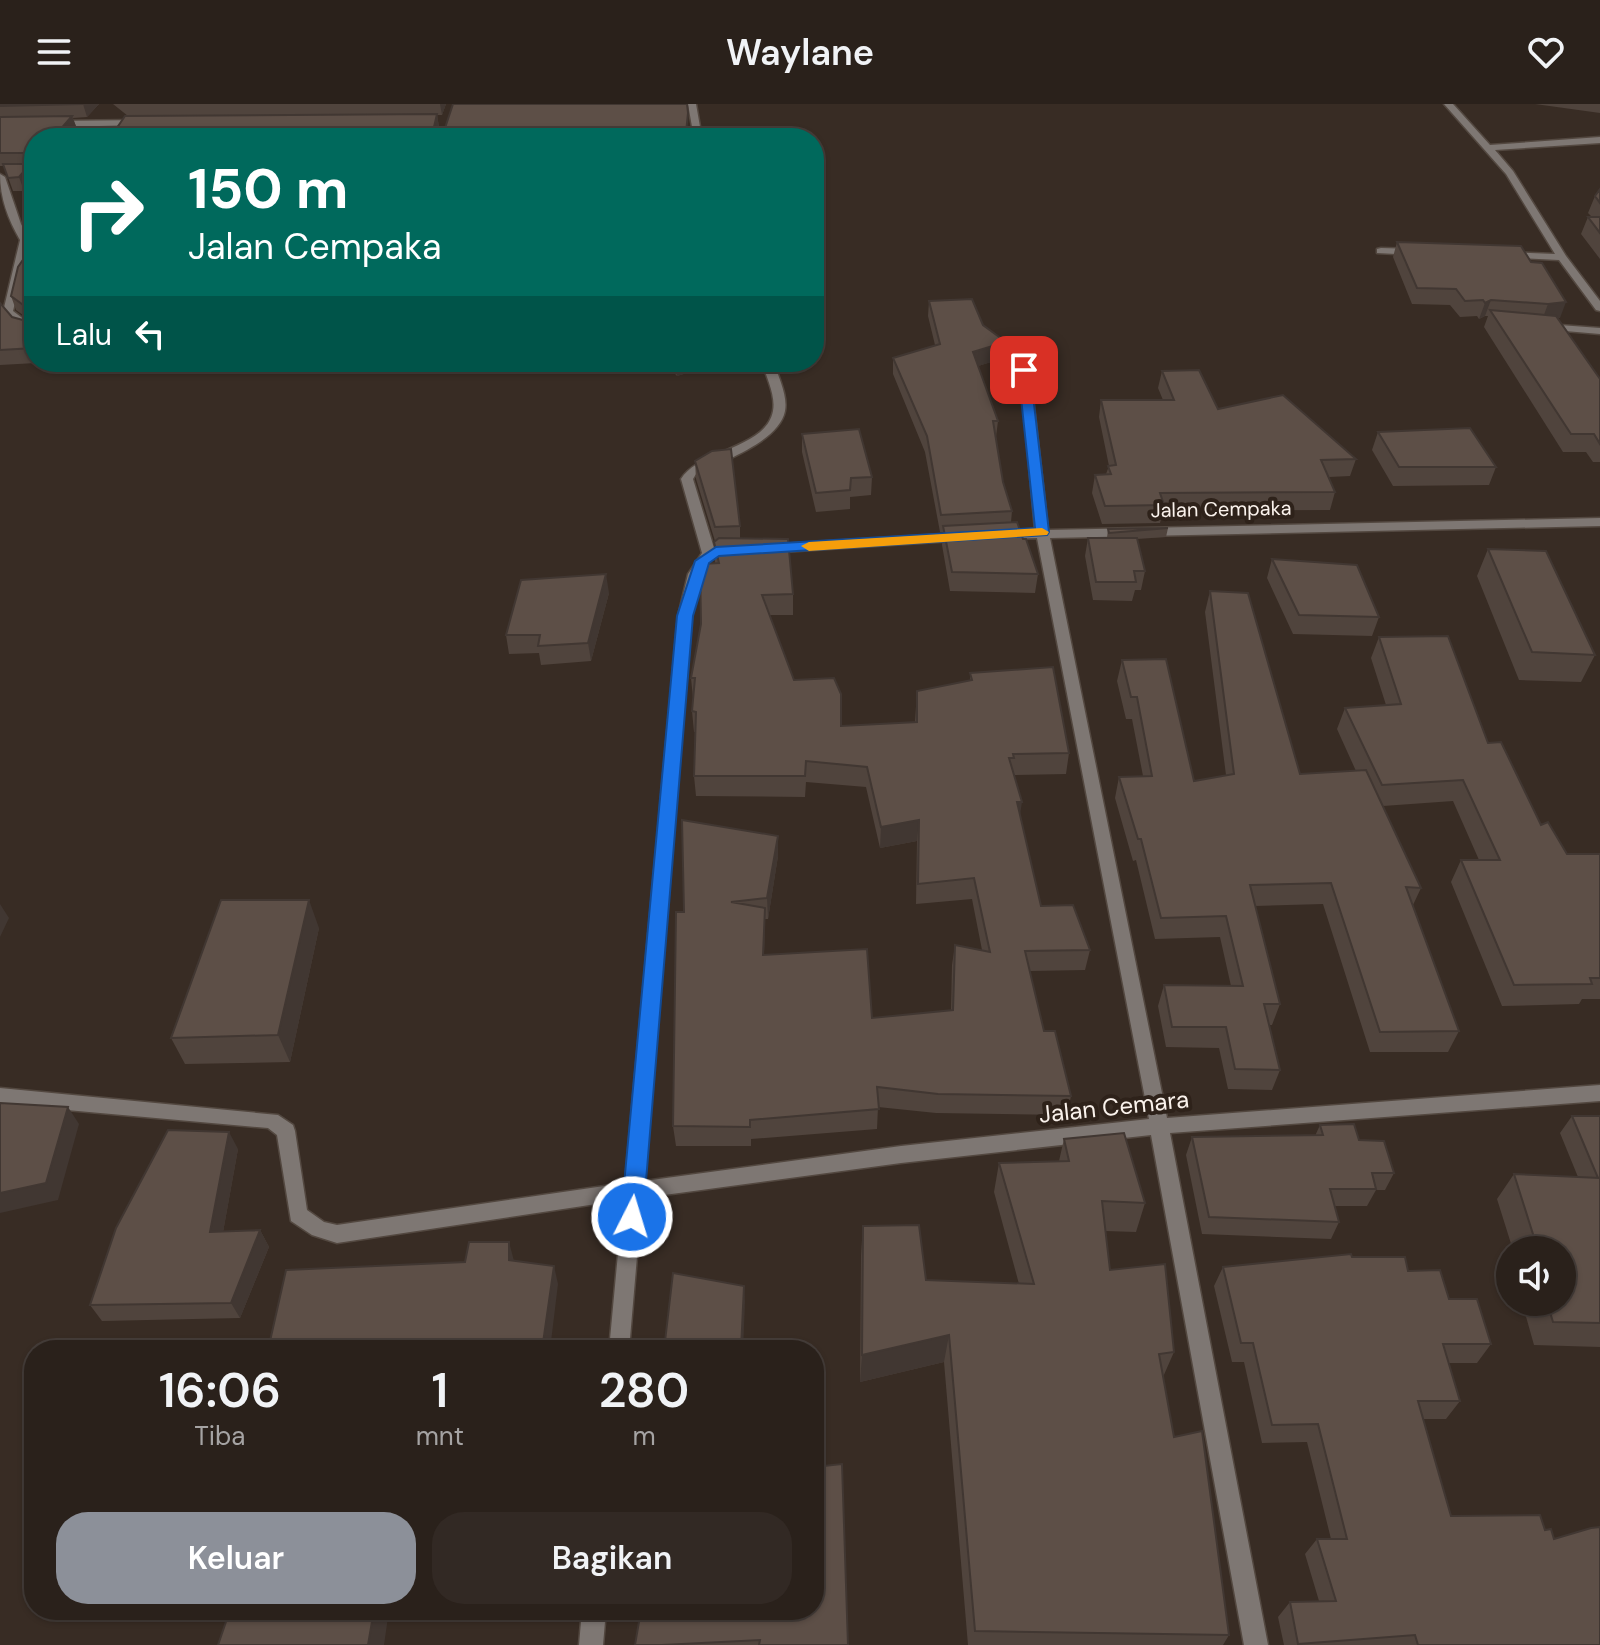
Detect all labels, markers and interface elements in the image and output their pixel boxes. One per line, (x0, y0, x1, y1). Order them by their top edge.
text: Waylane (726, 29, 874, 76)
icon: menu (32, 30, 76, 74)
icon: heart (1524, 30, 1568, 74)
text: 150 m (188, 152, 349, 225)
icon: right (56, 160, 160, 264)
text: Jalan Cempaka (188, 223, 442, 270)
icon: left (128, 312, 172, 356)
text: Lalu (56, 315, 112, 354)
pin (990, 336, 1058, 404)
icon: arrive (1002, 348, 1046, 392)
street label: Jalan Cempaka (1150, 495, 1292, 523)
street label: Jalan Cemara (1037, 1083, 1191, 1130)
position arrow (590, 1175, 674, 1259)
map controls (1496, 1236, 1576, 1316)
button: sound (1496, 1236, 1576, 1316)
text: 16:06 (159, 1359, 281, 1422)
text: 1 (431, 1359, 448, 1422)
text: 280 (599, 1359, 689, 1422)
text: Tiba (194, 1419, 245, 1453)
text: mnt (416, 1419, 464, 1453)
text: m (632, 1419, 656, 1453)
button: Keluar (56, 1512, 416, 1604)
button: Bagikan (432, 1512, 792, 1604)

